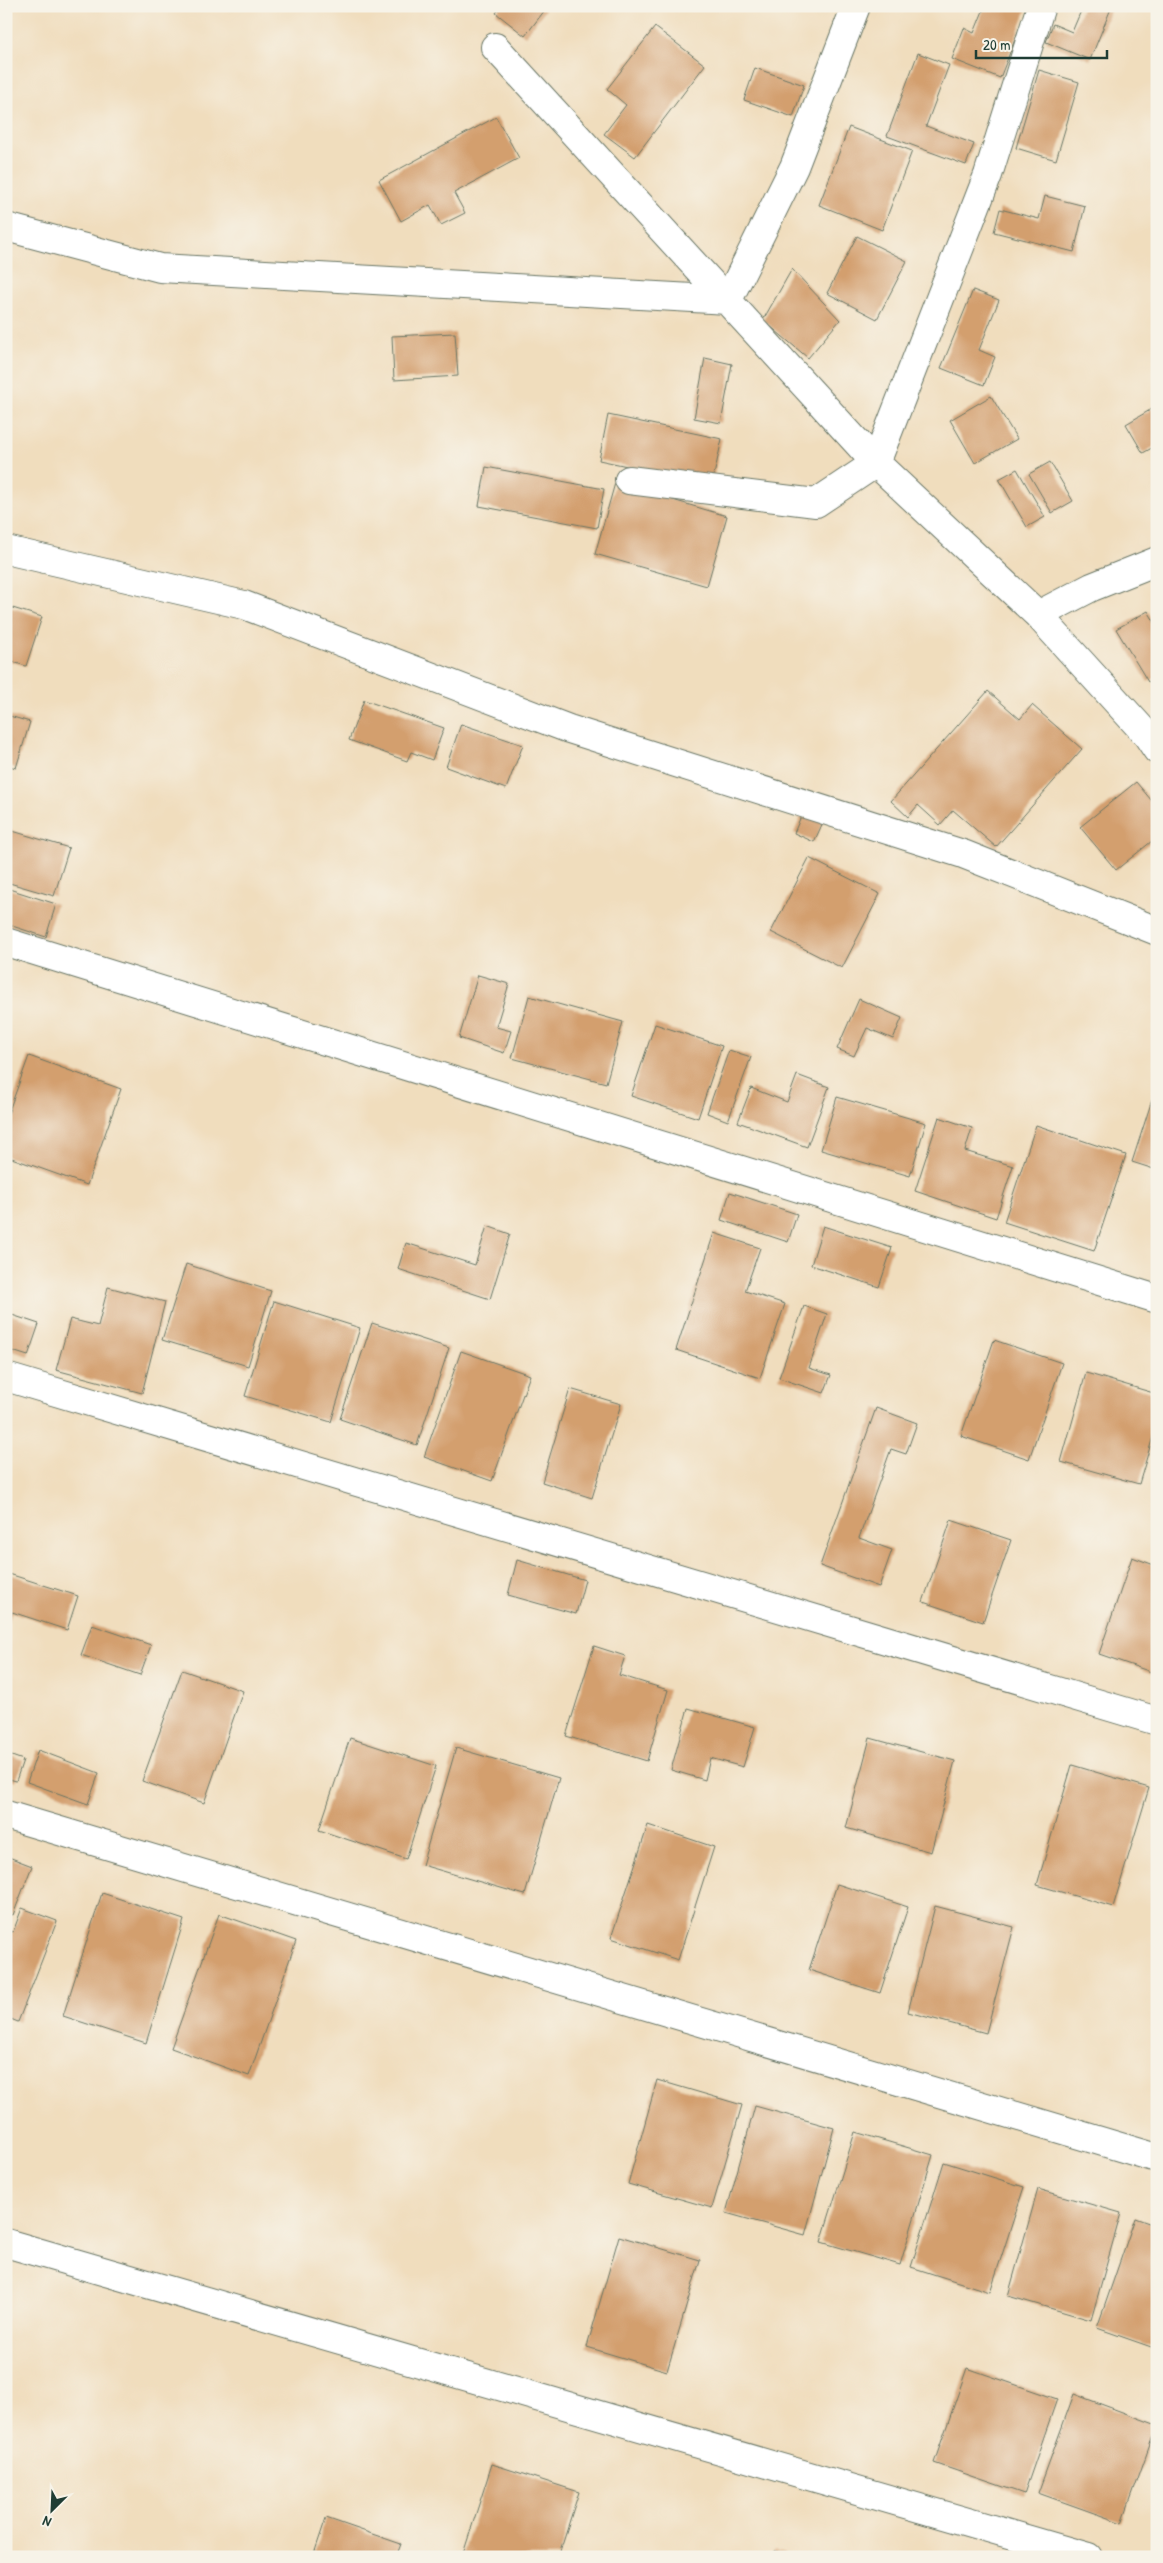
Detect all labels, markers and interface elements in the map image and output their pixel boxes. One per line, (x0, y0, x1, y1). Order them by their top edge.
scale bar (976, 28, 1107, 60)
text: 20 m (983, 34, 1010, 55)
north arrow (28, 2486, 78, 2536)
text: N (39, 2512, 54, 2533)

